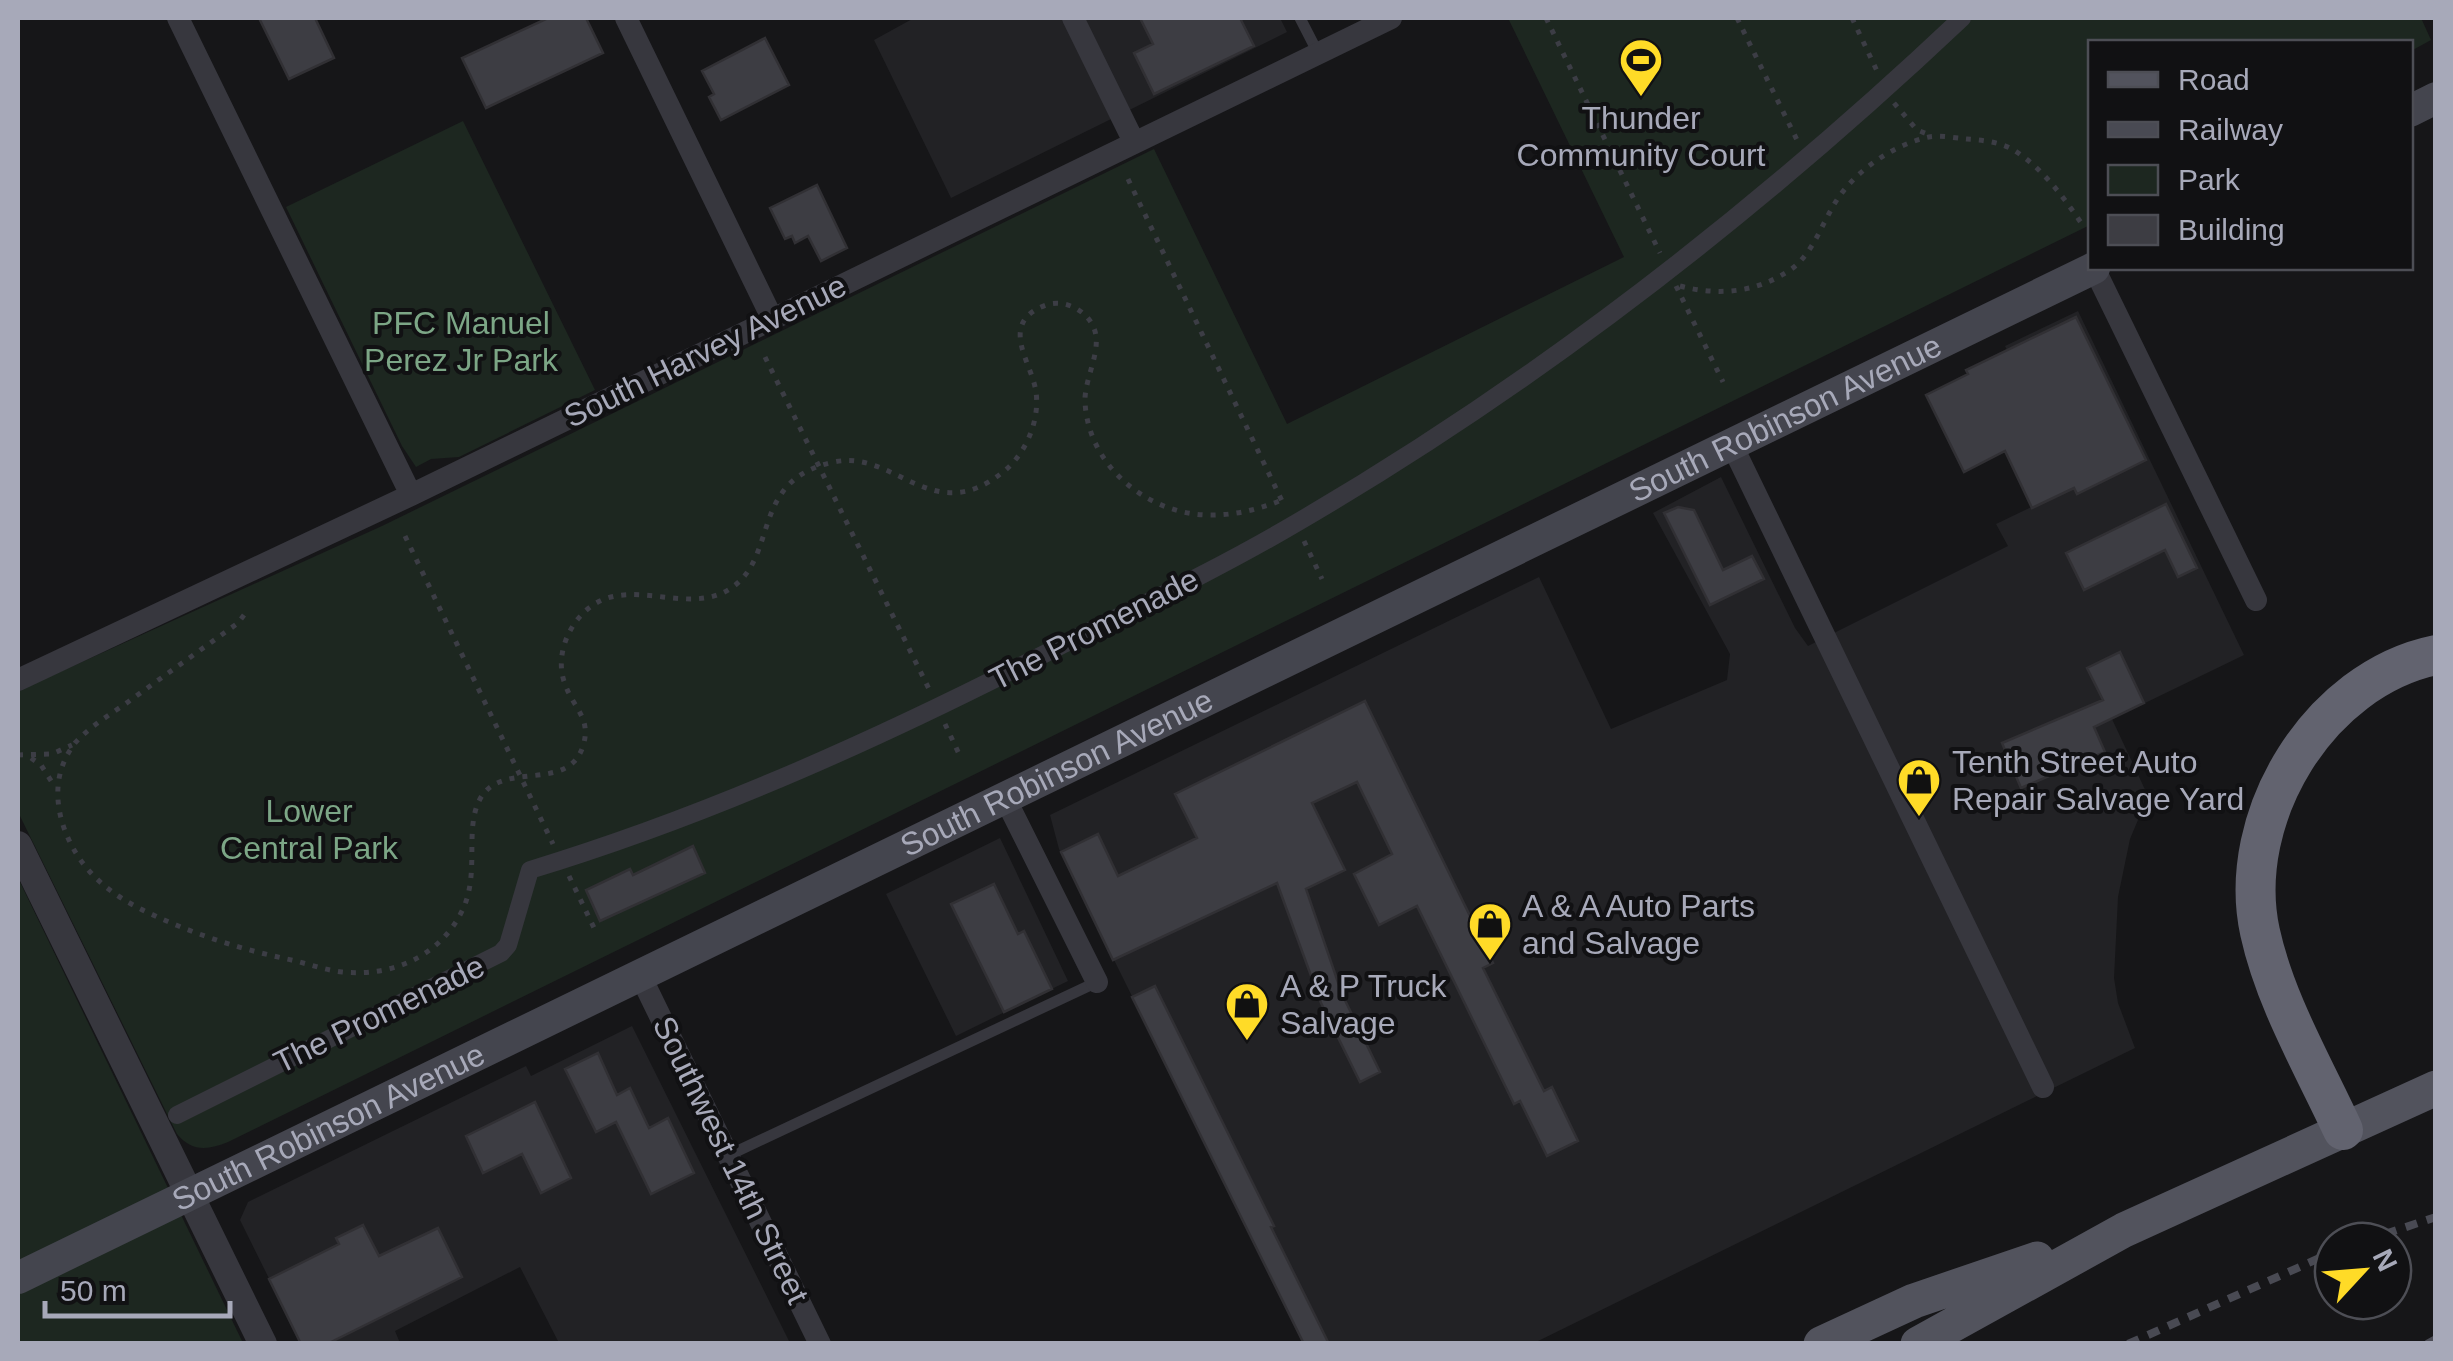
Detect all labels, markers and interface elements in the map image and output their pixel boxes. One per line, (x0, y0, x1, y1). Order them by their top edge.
sports icon: Thunder Community Court (1618, 37, 1664, 98)
legend (2088, 40, 2413, 270)
text: Road (2178, 63, 2250, 96)
place label: Thunder Community Court (1517, 100, 1766, 173)
text: Railway (2178, 113, 2283, 146)
text: Park (2178, 163, 2241, 196)
text: Building (2178, 213, 2285, 246)
street label: South Harvey Avenue (558, 267, 852, 435)
park label: PFC Manuel Perez Jr Park (364, 305, 559, 378)
street label: South Robinson Avenue (1623, 327, 1947, 510)
street label: The Promenade (984, 561, 1204, 697)
street label: South Robinson Avenue (895, 682, 1219, 864)
place label: Tenth Street Auto Repair Salvage Yard (1952, 744, 2244, 817)
shop icon: Tenth Street Auto Repair Salvage Yard (1896, 757, 1942, 818)
park label: Lower Central Park (220, 793, 399, 866)
place label: A & A Auto Parts and Salvage (1522, 888, 1755, 961)
shop icon: A & A Auto Parts and Salvage (1467, 901, 1513, 962)
street label: The Promenade (268, 948, 490, 1080)
place label: A & P Truck Salvage (1280, 968, 1448, 1041)
shop icon: A & P Truck Salvage (1224, 981, 1270, 1042)
street label: Southwest 14th Street (646, 1011, 816, 1309)
street label: South Robinson Avenue (166, 1036, 490, 1218)
north arrow (2313, 1221, 2413, 1321)
text: N (2367, 1244, 2403, 1276)
scale bar (45, 1256, 230, 1318)
text: 50 m (60, 1274, 127, 1307)

